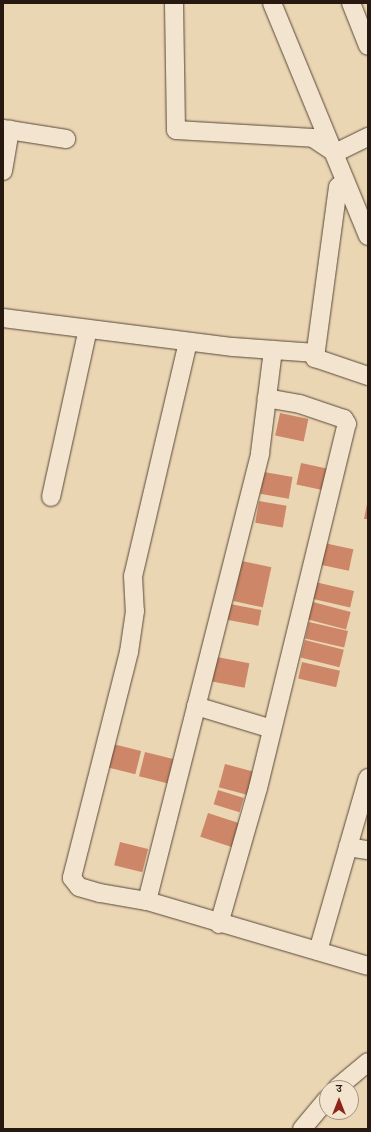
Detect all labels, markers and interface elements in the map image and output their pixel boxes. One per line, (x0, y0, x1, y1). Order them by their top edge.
north arrow (319, 1080, 359, 1120)
text: उ (336, 1081, 342, 1096)

